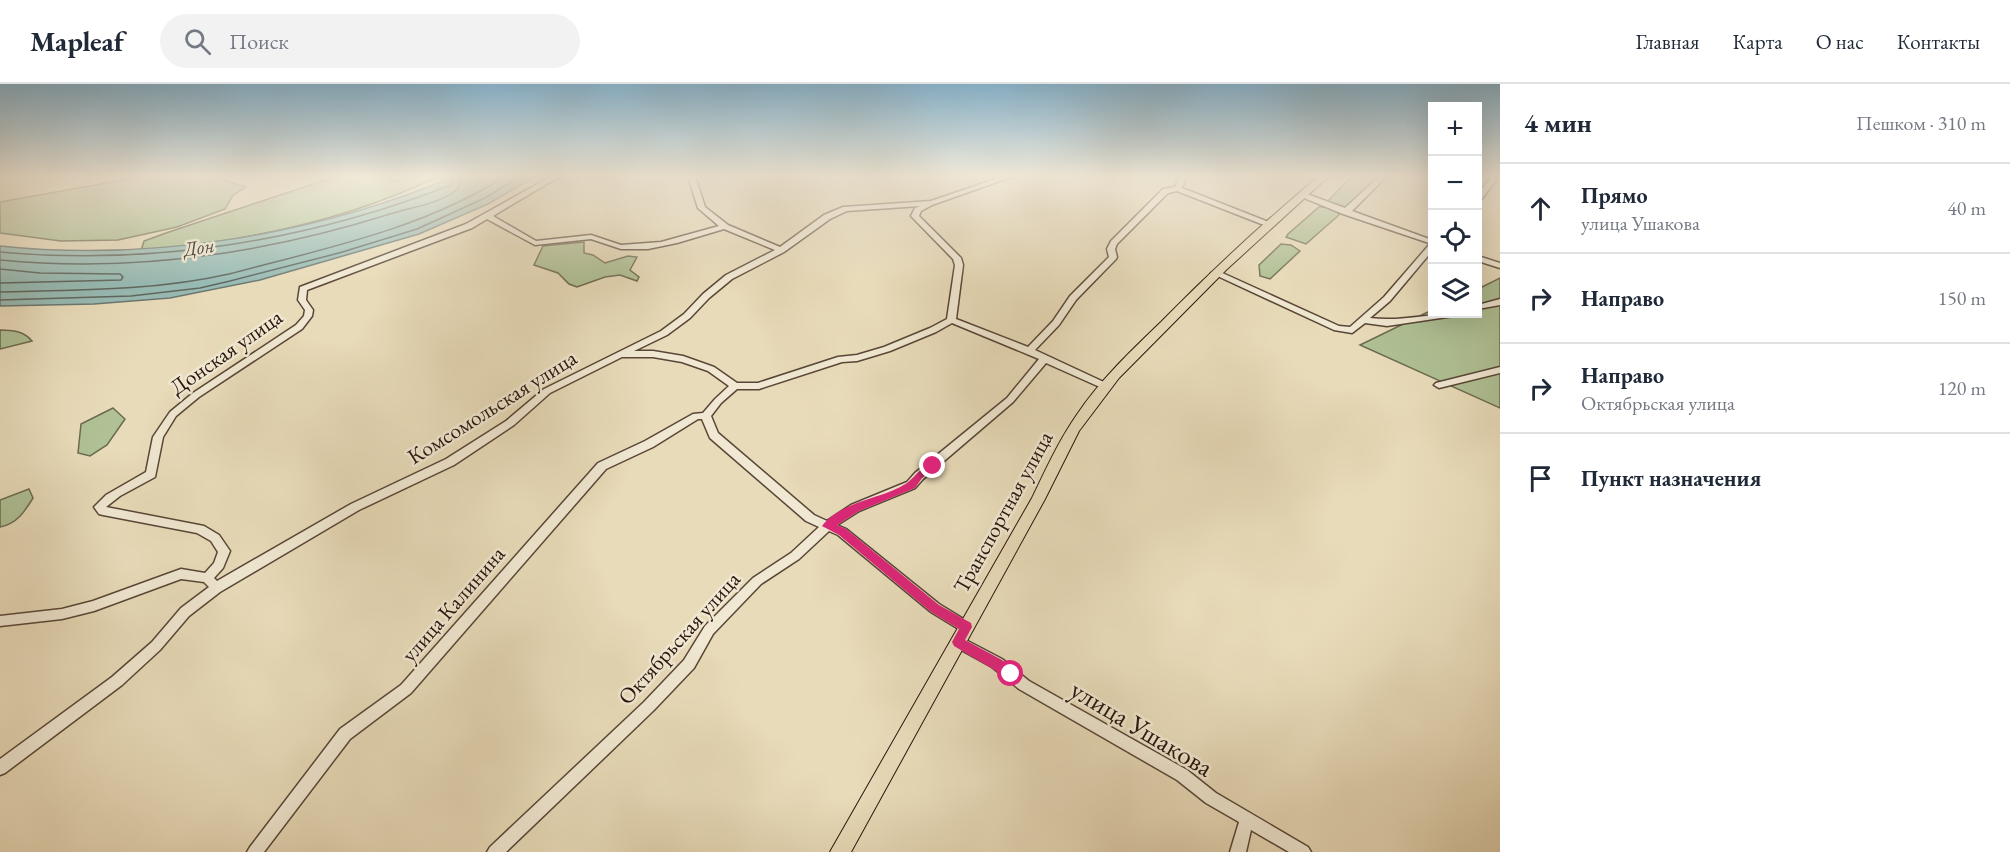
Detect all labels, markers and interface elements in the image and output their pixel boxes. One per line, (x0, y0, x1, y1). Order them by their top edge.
search box (160, 14, 580, 68)
text: Mapleaf (30, 23, 124, 59)
icon: search (181, 25, 214, 58)
text: Поиск (229, 27, 289, 56)
text: Главная (1635, 28, 1699, 55)
text: Карта (1732, 28, 1783, 55)
text: О нас (1816, 28, 1864, 55)
text: Контакты (1897, 28, 1980, 55)
map controls (1428, 102, 1482, 318)
button: + (1428, 102, 1482, 156)
text: 4 мин (1524, 106, 1592, 140)
text: Пешком · 310 m (1856, 110, 1986, 136)
button: − (1428, 156, 1482, 210)
text: Прямо (1581, 181, 1648, 210)
icon: ahead (1524, 192, 1557, 225)
text: 40 m (1947, 195, 1986, 221)
button: locate (1428, 210, 1482, 264)
text: улица Ушакова (1581, 210, 1700, 236)
water label: Дон (180, 232, 216, 263)
button: layers (1428, 264, 1482, 318)
icon: right (1524, 282, 1557, 315)
text: Направо (1581, 284, 1664, 313)
text: 150 m (1938, 285, 1986, 311)
street label: Донская улица (164, 302, 288, 401)
street label: Комсомольская улица (402, 343, 582, 471)
text: Направо (1581, 361, 1664, 390)
icon: right (1524, 372, 1557, 405)
text: 120 m (1938, 375, 1986, 401)
text: Октябрьская улица (1581, 390, 1735, 416)
street label: Транспортная улица (947, 426, 1060, 598)
route end (919, 452, 945, 478)
icon: arrive (1524, 462, 1557, 495)
text: Пункт назначения (1581, 464, 1761, 493)
street label: улица Калинина (395, 540, 512, 668)
street label: Октябрьская улица (612, 565, 747, 711)
route start (997, 660, 1023, 686)
street label: улица Ушакова (1064, 672, 1220, 784)

